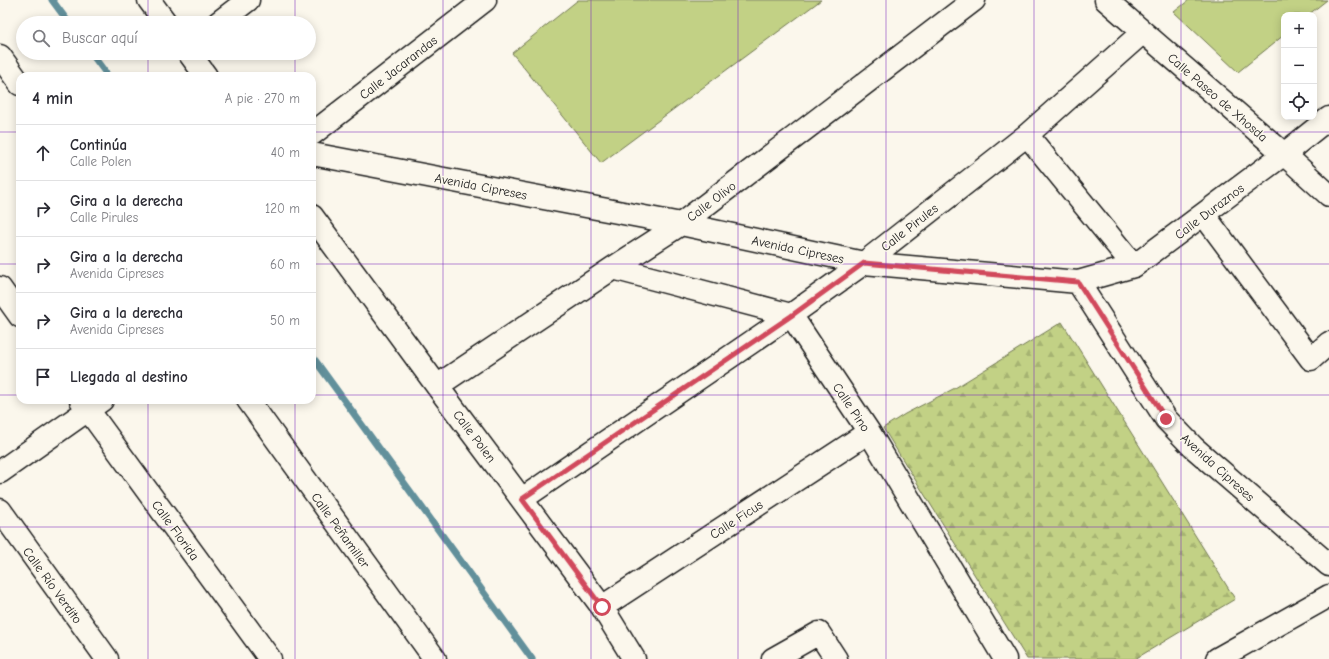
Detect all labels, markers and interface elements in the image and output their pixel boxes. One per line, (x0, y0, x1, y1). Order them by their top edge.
map controls (1281, 12, 1317, 120)
button: + (1281, 12, 1317, 48)
search box (16, 16, 316, 60)
icon: search (30, 27, 52, 49)
text: Buscar aquí (62, 29, 138, 47)
street label: Calle Jacarandas (356, 32, 440, 102)
button: − (1281, 48, 1317, 84)
street label: Calle Paseo de Xhosda (1165, 50, 1271, 145)
button: locate (1281, 84, 1317, 120)
text: 4 min (32, 89, 73, 108)
text: A pie · 270 m (225, 91, 300, 106)
text: Continúa (70, 136, 127, 154)
icon: ahead (32, 142, 54, 164)
text: 40 m (271, 145, 300, 160)
text: Calle Polen (70, 154, 131, 169)
street label: Avenida Cipreses (433, 170, 528, 203)
street label: Calle Olivo (684, 178, 739, 225)
street label: Calle Duraznos (1172, 181, 1247, 242)
text: Gira a la derecha (70, 192, 183, 210)
icon: right (32, 198, 54, 220)
text: 120 m (265, 201, 300, 216)
street label: Calle Pirules (878, 201, 941, 254)
text: Calle Pirules (70, 210, 138, 225)
street label: Avenida Cipreses (750, 232, 845, 267)
text: Gira a la derecha (70, 248, 183, 266)
icon: right (32, 254, 54, 276)
text: 60 m (270, 257, 300, 272)
text: Avenida Cipreses (70, 266, 164, 281)
text: Gira a la derecha (70, 304, 183, 322)
icon: right (32, 310, 54, 332)
text: 50 m (270, 313, 300, 328)
text: Avenida Cipreses (70, 322, 164, 337)
icon: arrive (32, 366, 54, 388)
text: Llegada al destino (70, 368, 188, 386)
street label: Calle Pino (830, 380, 873, 435)
street label: Calle Polen (450, 407, 499, 465)
route end (1157, 410, 1175, 428)
street label: Avenida Cipreses (1178, 430, 1258, 504)
street label: Calle Peñamiller (308, 490, 373, 572)
street label: Calle Florida (149, 497, 202, 563)
street label: Calle Ficus (707, 497, 766, 542)
street label: Calle Río Verdito (20, 544, 85, 626)
route start (593, 598, 611, 616)

